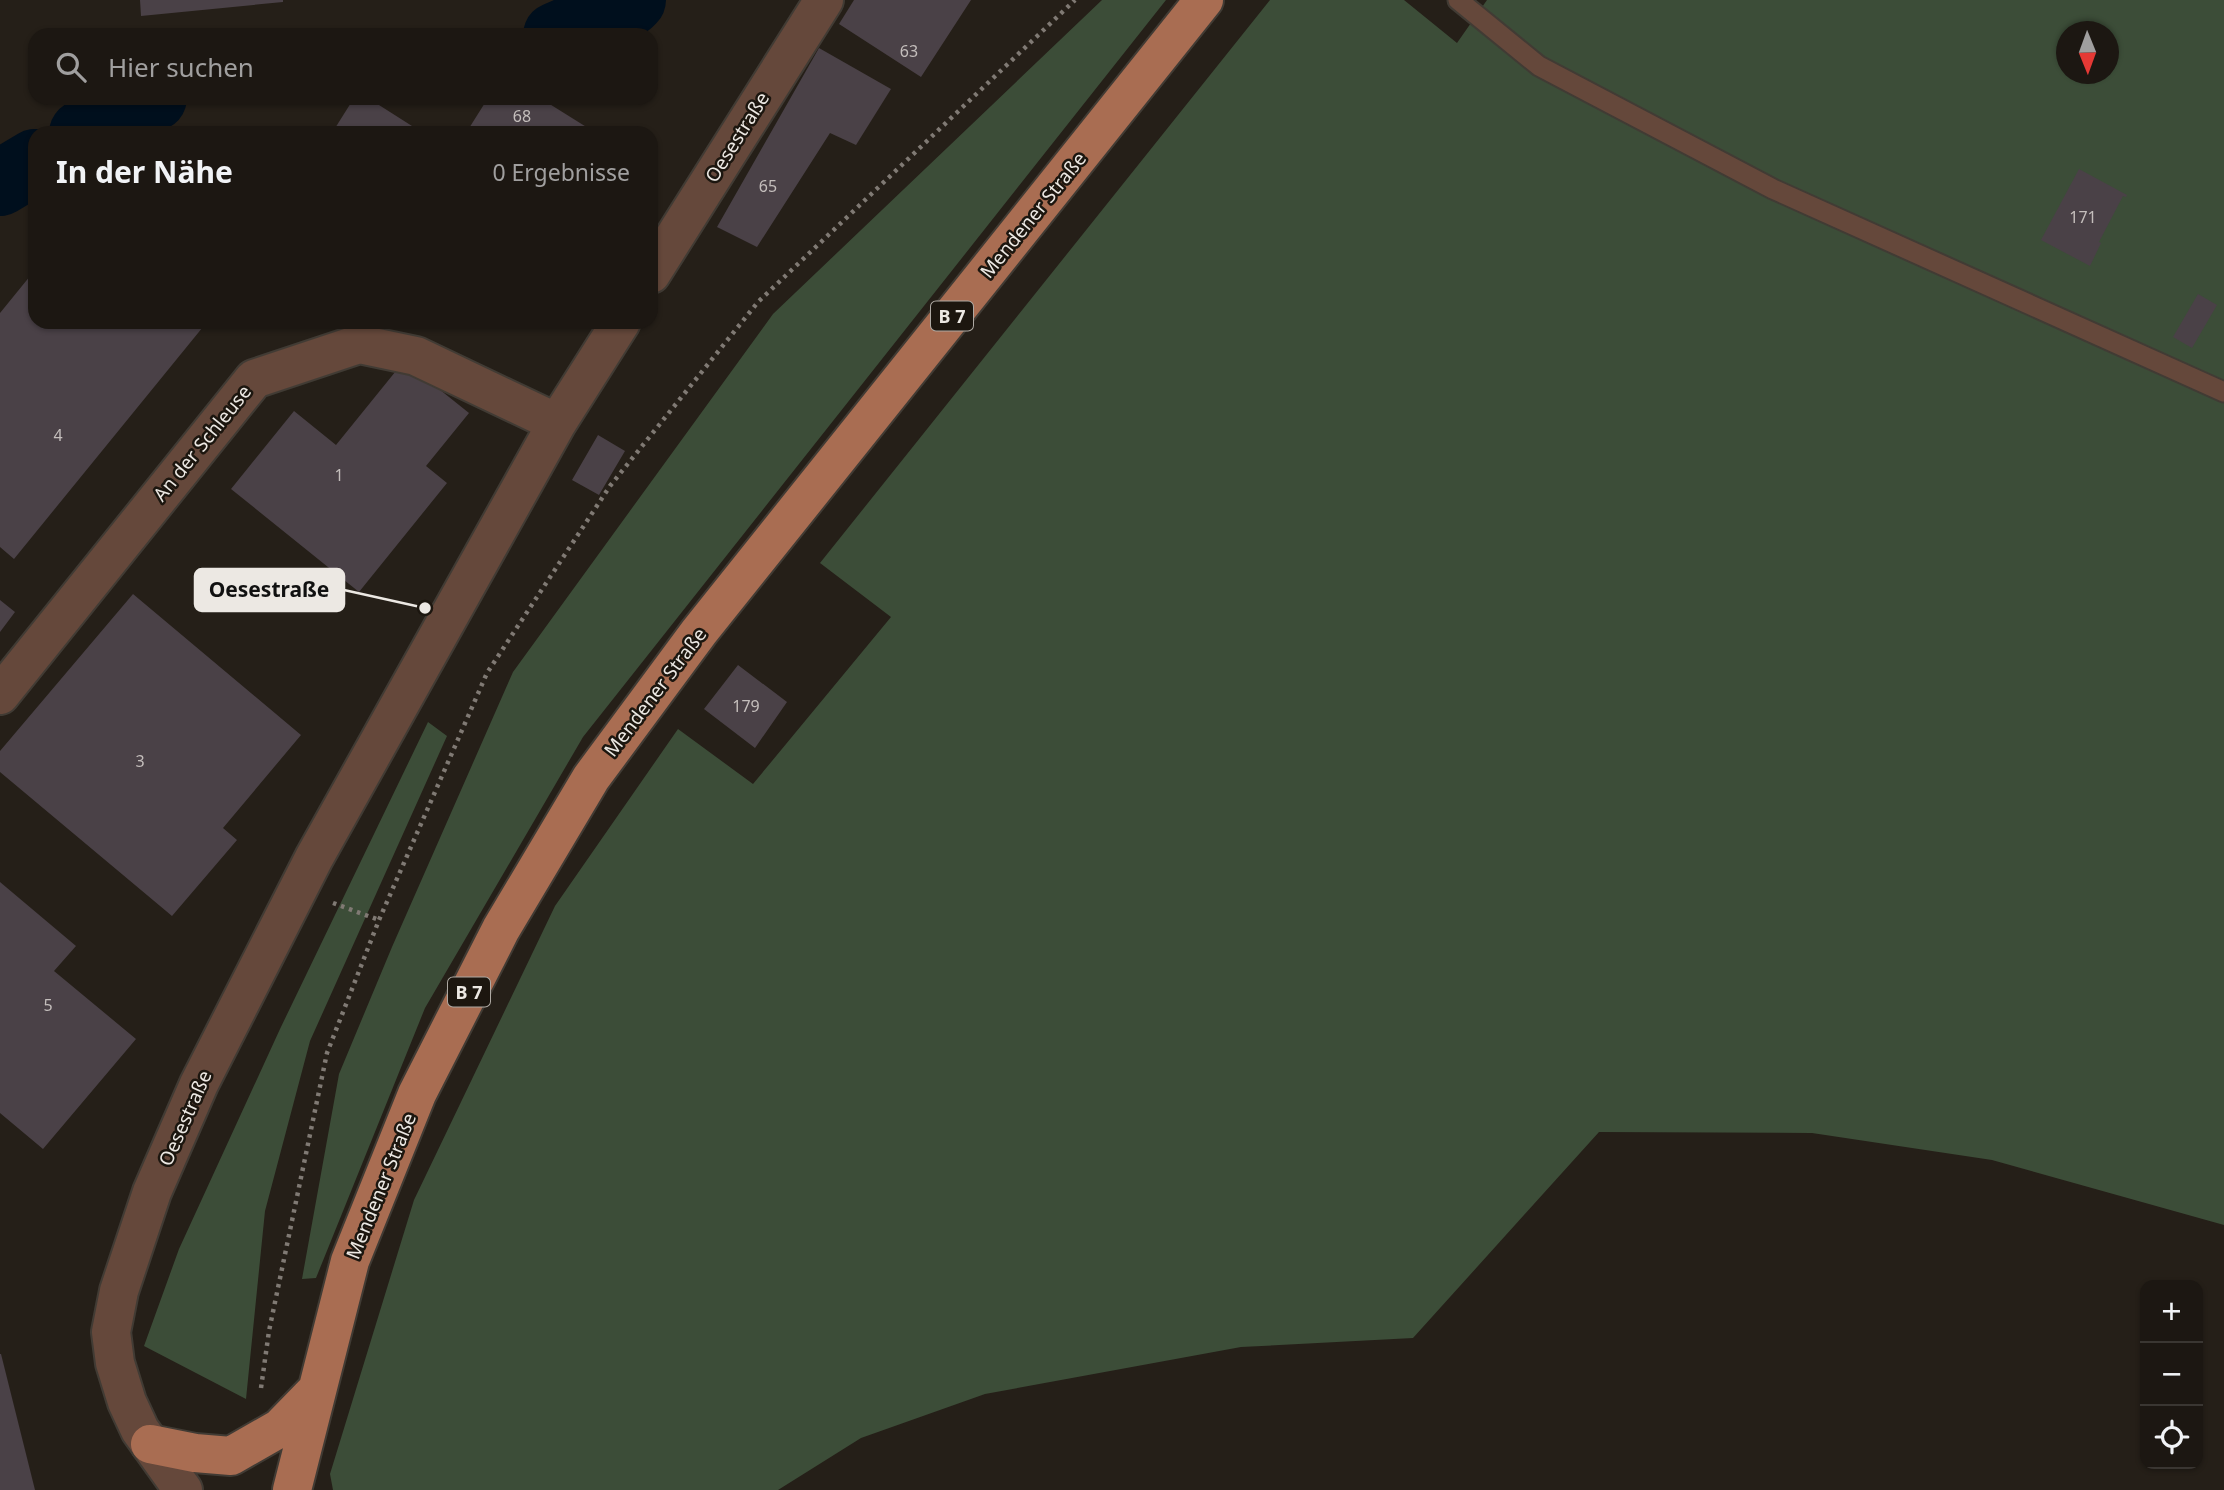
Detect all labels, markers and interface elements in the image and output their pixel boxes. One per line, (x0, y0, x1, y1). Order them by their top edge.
north arrow (2056, 21, 2119, 84)
search box (28, 28, 658, 105)
house number: 63 (900, 40, 918, 62)
icon: search (52, 48, 90, 86)
text: Hier suchen (108, 49, 254, 85)
street label: Oesestraße (699, 87, 775, 187)
house number: 68 (513, 105, 531, 127)
street label: Mendener Straße (974, 146, 1092, 284)
text: In der Nähe (56, 151, 233, 192)
text: 0 Ergebnisse (492, 156, 630, 188)
house number: 65 (759, 175, 777, 197)
house number: 171 (2069, 206, 2097, 228)
road number: B 7 (931, 302, 973, 330)
street label: An der Schleuse (147, 379, 257, 507)
house number: 4 (53, 424, 63, 446)
house number: 1 (334, 464, 344, 486)
callout: Oesestraße (195, 569, 344, 611)
text: Oesestraße (209, 575, 329, 603)
street label: Mendener Straße (598, 622, 712, 762)
house number: 179 (732, 695, 760, 717)
house number: 3 (135, 750, 145, 772)
road number: B 7 (448, 978, 490, 1007)
house number: 5 (43, 994, 53, 1016)
street label: Oesestraße (152, 1066, 218, 1170)
street label: Mendener Straße (340, 1109, 422, 1263)
map controls (2140, 1280, 2203, 1469)
button: + (2140, 1280, 2203, 1343)
button: − (2140, 1343, 2203, 1406)
button: locate (2140, 1406, 2203, 1469)

